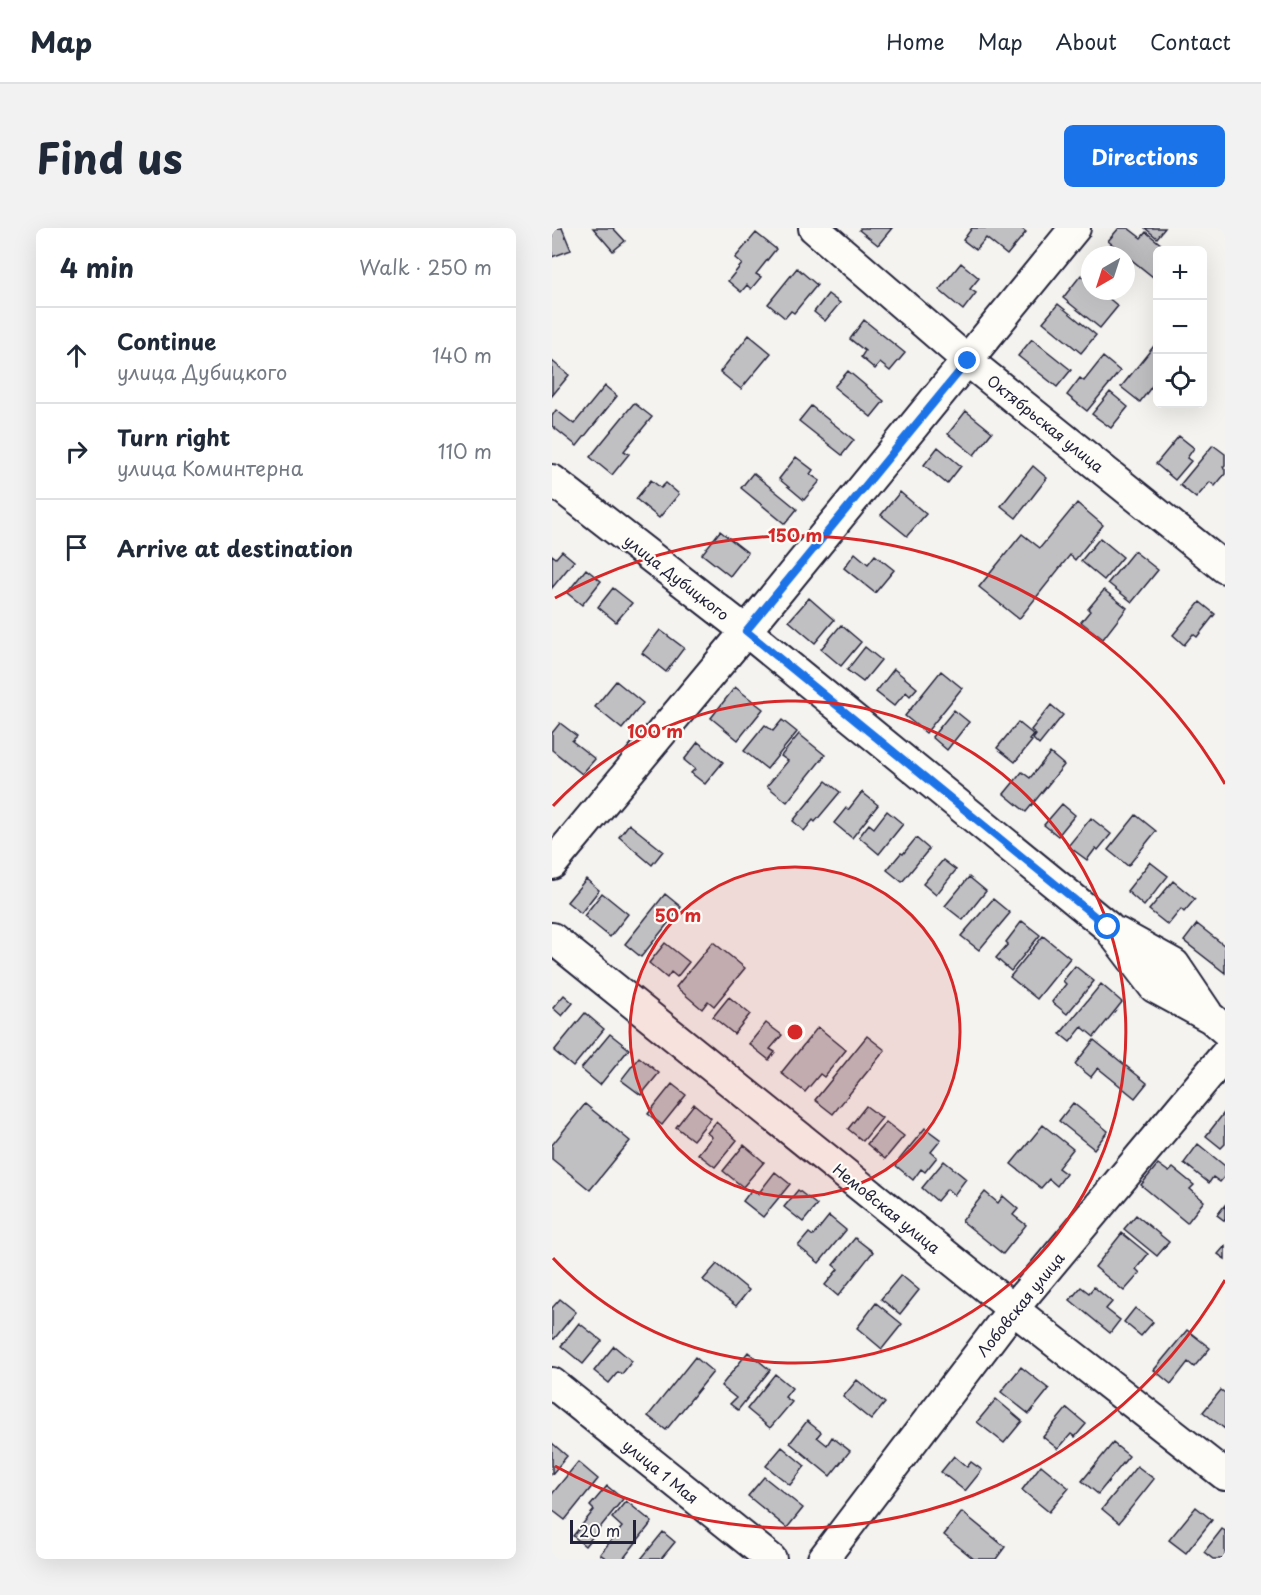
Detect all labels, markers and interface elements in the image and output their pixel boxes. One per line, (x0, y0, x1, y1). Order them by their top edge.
text: Map (30, 20, 92, 63)
text: Home (886, 25, 945, 57)
text: Map (978, 25, 1023, 57)
text: About (1056, 25, 1117, 57)
text: Contact (1150, 25, 1231, 57)
text: Find us (36, 125, 183, 188)
button: Directions (1064, 125, 1225, 187)
north arrow (1081, 246, 1135, 300)
map controls (1153, 246, 1207, 408)
button: + (1153, 246, 1207, 300)
text: 4 min (60, 248, 134, 287)
text: Walk · 250 m (359, 252, 492, 282)
button: − (1153, 300, 1207, 354)
text: Continue (117, 324, 216, 357)
icon: ahead (60, 339, 93, 372)
text: 140 m (432, 340, 492, 370)
route end (954, 347, 980, 373)
button: locate (1153, 354, 1207, 408)
text: улица Дубицкого (117, 357, 287, 387)
street label: Октябрьская улица (983, 369, 1110, 478)
text: Turn right (117, 420, 230, 453)
icon: right (60, 435, 93, 468)
text: 110 m (438, 436, 492, 466)
text: улица Коминтерна (117, 453, 303, 483)
text: 150 m (768, 521, 822, 548)
street label: улица Дубицкого (620, 529, 734, 625)
icon: arrive (60, 531, 93, 564)
text: Arrive at destination (117, 531, 353, 564)
text: 100 m (627, 717, 683, 744)
text: 50 m (655, 901, 701, 928)
route start (1094, 913, 1120, 939)
centre of rings (785, 1022, 805, 1042)
street label: Немовская улица (828, 1157, 946, 1259)
street label: Лобовская улица (971, 1246, 1070, 1361)
street label: улица 1 Мая (618, 1433, 704, 1509)
scale bar (570, 1517, 636, 1544)
text: 20 m (579, 1518, 620, 1542)

